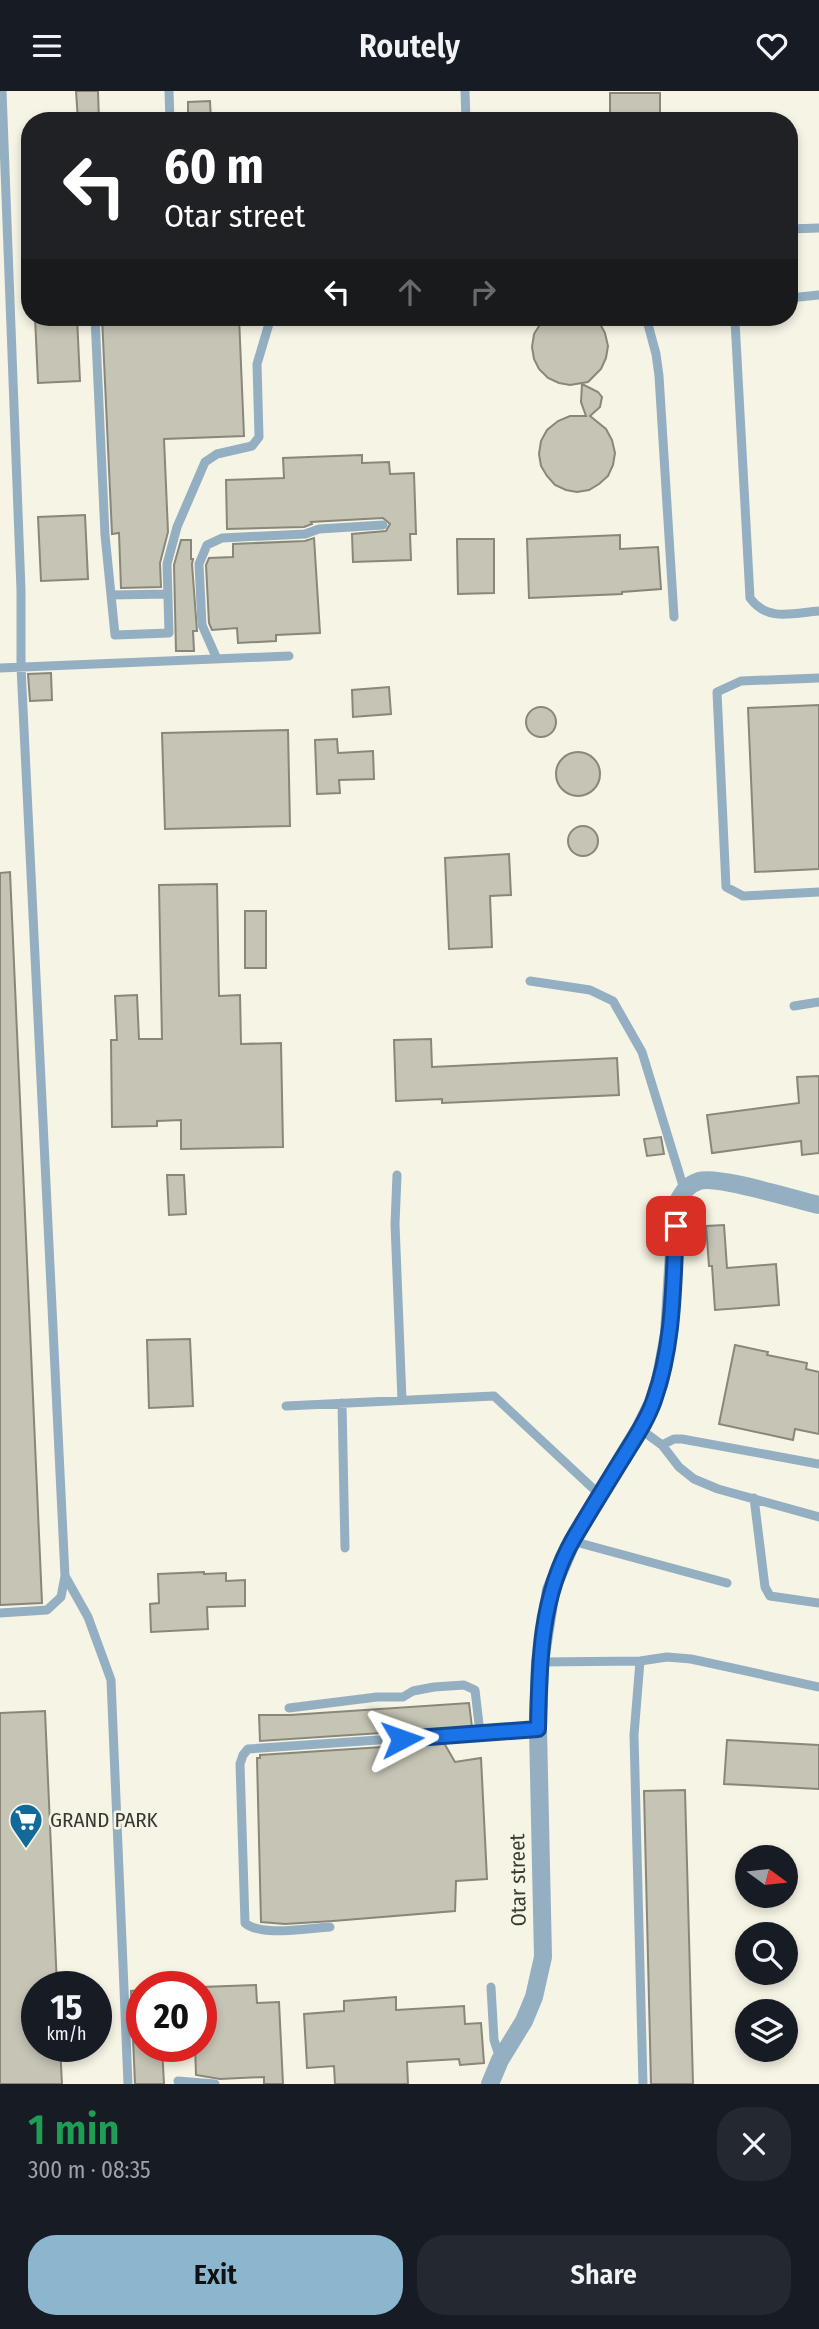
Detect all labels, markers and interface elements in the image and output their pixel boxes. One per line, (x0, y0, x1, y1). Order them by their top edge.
icon: menu (28, 27, 66, 65)
text: Routely (359, 27, 460, 65)
icon: heart (753, 27, 791, 65)
text: 60 m (164, 137, 264, 196)
icon: left (49, 140, 140, 231)
text: Otar street (164, 197, 305, 235)
icon: left (318, 273, 356, 311)
icon: ahead (391, 273, 429, 311)
icon: right (464, 273, 502, 311)
pin (646, 1196, 706, 1256)
icon: arrive (657, 1207, 695, 1245)
position arrow (365, 1702, 439, 1776)
supermarket icon: GRAND PARK (7, 1801, 45, 1850)
place label: GRAND PARK (50, 1807, 159, 1833)
street label: Otar street (504, 1833, 532, 1927)
north arrow (735, 1845, 798, 1907)
map controls (735, 1845, 798, 2062)
button: search (735, 1922, 798, 1985)
speed limit sign: 20 (126, 1971, 217, 2062)
text: 15 (50, 1986, 82, 2028)
button: layers (735, 1999, 798, 2062)
text: km/h (46, 2023, 87, 2045)
text: 1 min (28, 2105, 119, 2155)
button: close (717, 2107, 791, 2181)
text: 300 m · 08:35 (28, 2156, 151, 2184)
button: Exit (28, 2235, 403, 2315)
button: Share (417, 2235, 791, 2315)

